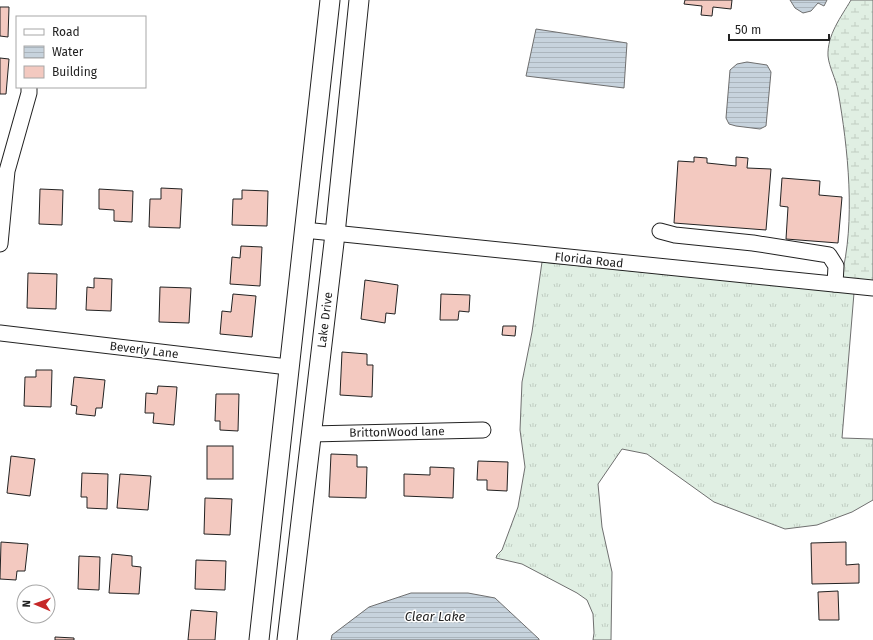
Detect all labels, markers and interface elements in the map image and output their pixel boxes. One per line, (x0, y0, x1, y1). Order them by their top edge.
legend (16, 16, 146, 88)
scale bar (729, 16, 829, 42)
text: 50 m (735, 23, 761, 37)
text: Road (52, 25, 80, 39)
text: Water (52, 45, 84, 59)
text: Building (52, 65, 98, 79)
street label: Florida Road (554, 249, 624, 271)
street label: Lake Drive (315, 291, 335, 349)
street label: Beverly Lane (109, 339, 179, 361)
street label: BrittonWood lane (349, 424, 445, 440)
north arrow (16, 584, 56, 624)
text: N (20, 600, 33, 608)
water label: Clear Lake (405, 609, 465, 624)

